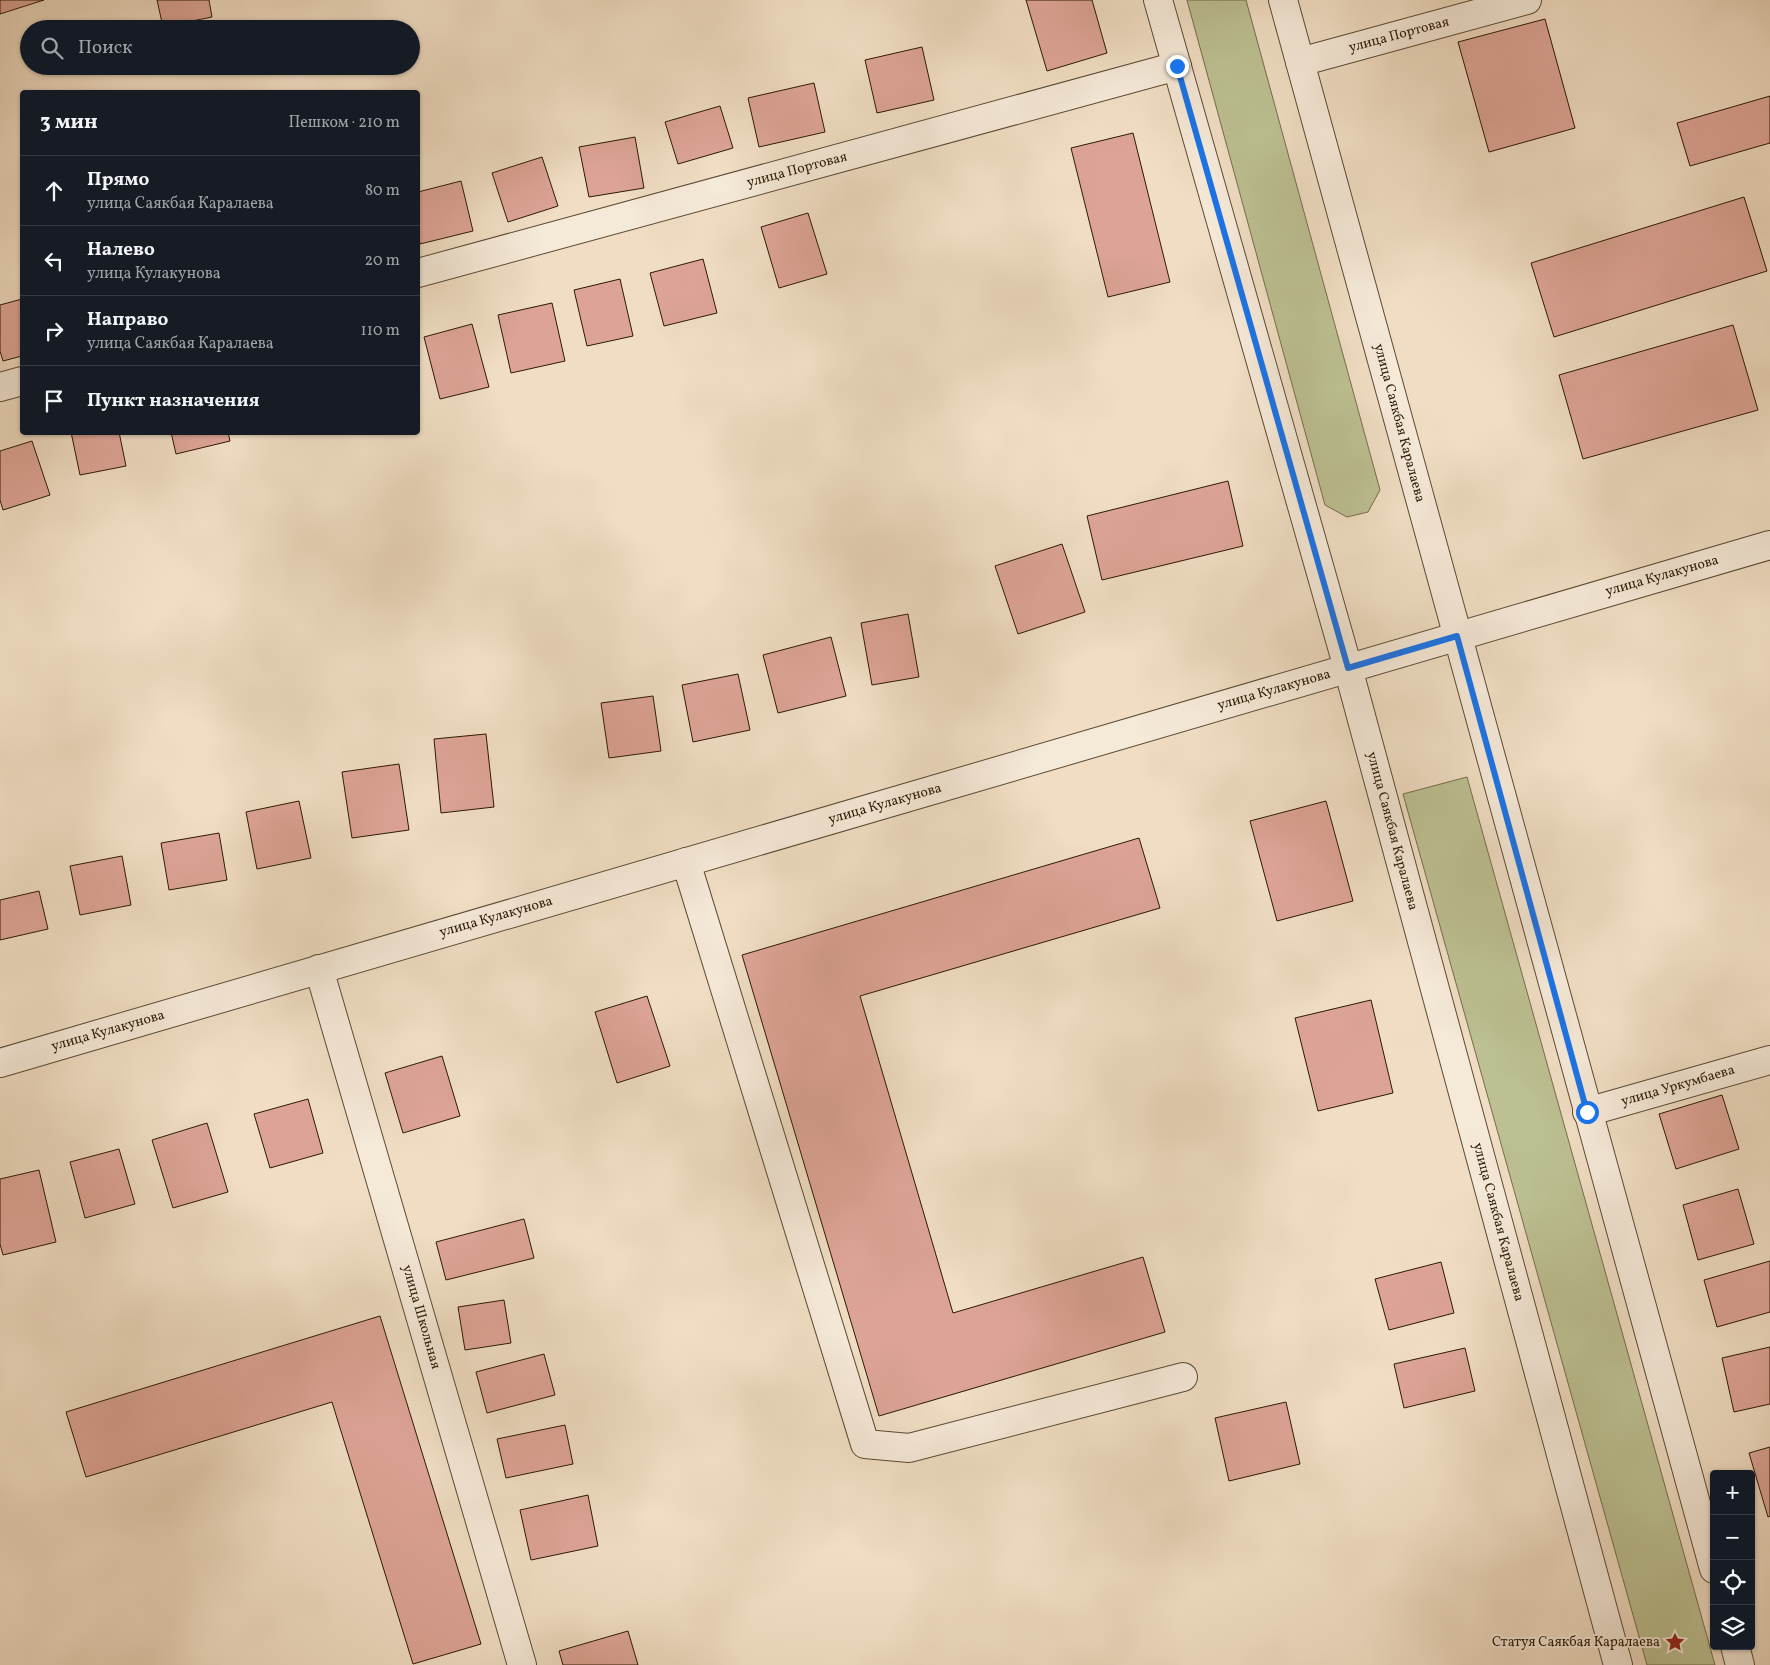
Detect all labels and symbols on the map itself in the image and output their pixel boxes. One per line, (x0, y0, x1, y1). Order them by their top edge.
street label: улица Портовая (1347, 12, 1451, 58)
route end (1166, 55, 1189, 78)
street label: улица Портовая (745, 147, 849, 193)
street label: улица Саякбая Каралаева (1369, 342, 1429, 504)
street label: улица Кулакунова (1603, 551, 1721, 601)
street label: улица Кулакунова (1215, 665, 1333, 715)
street label: улица Саякбая Каралаева (1362, 750, 1422, 912)
street label: улица Кулакунова (826, 779, 944, 829)
street label: улица Кулакунова (437, 892, 555, 942)
street label: улица Кулакунова (49, 1006, 167, 1056)
street label: улица Уркумбаева (1619, 1061, 1737, 1111)
route start (1576, 1101, 1599, 1124)
street label: улица Саякбая Каралаева (1468, 1141, 1528, 1303)
street label: улица Школьная (397, 1263, 445, 1371)
place icon: Статуя Саякбая Каралаева (1664, 1631, 1686, 1653)
place label: Статуя Саякбая Каралаева (1492, 1633, 1660, 1652)

